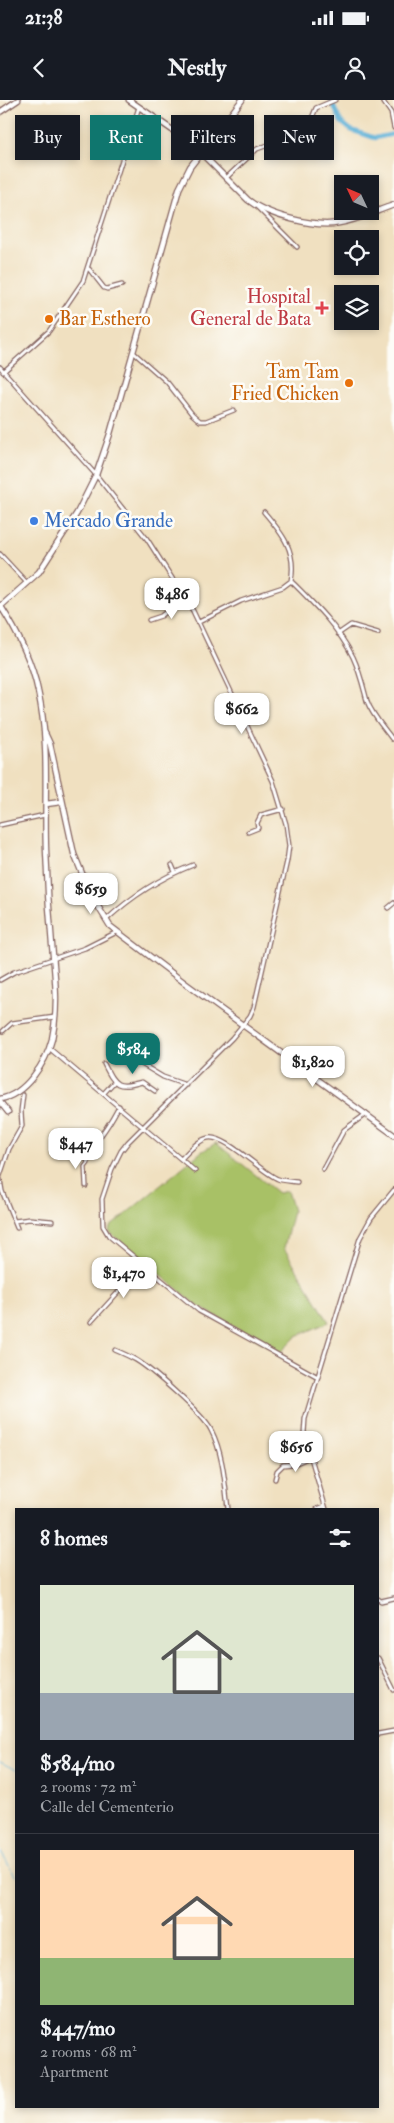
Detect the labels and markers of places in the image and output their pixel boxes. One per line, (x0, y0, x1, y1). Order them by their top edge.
place label: Hospital General de Bata (190, 285, 311, 331)
marker: Hospital General de Bata (315, 301, 329, 315)
place label: Bar Esthero (59, 307, 151, 331)
marker: Bar Esthero (43, 313, 55, 325)
place label: Tam Tam Fried Chicken (231, 360, 339, 406)
marker: Tam Tam Fried Chicken (343, 377, 355, 389)
place label: Mercado Grande (44, 509, 173, 533)
marker: Mercado Grande (28, 515, 40, 527)
pin: $486 (142, 578, 202, 620)
pin: $662 (212, 692, 272, 735)
pin: $659 (61, 872, 121, 915)
pin: $584 (103, 1032, 163, 1075)
pin: $1,820 (272, 1046, 354, 1088)
pin: $447 (46, 1128, 106, 1170)
pin: $1,470 (83, 1256, 165, 1299)
pin: $656 (266, 1430, 326, 1473)

